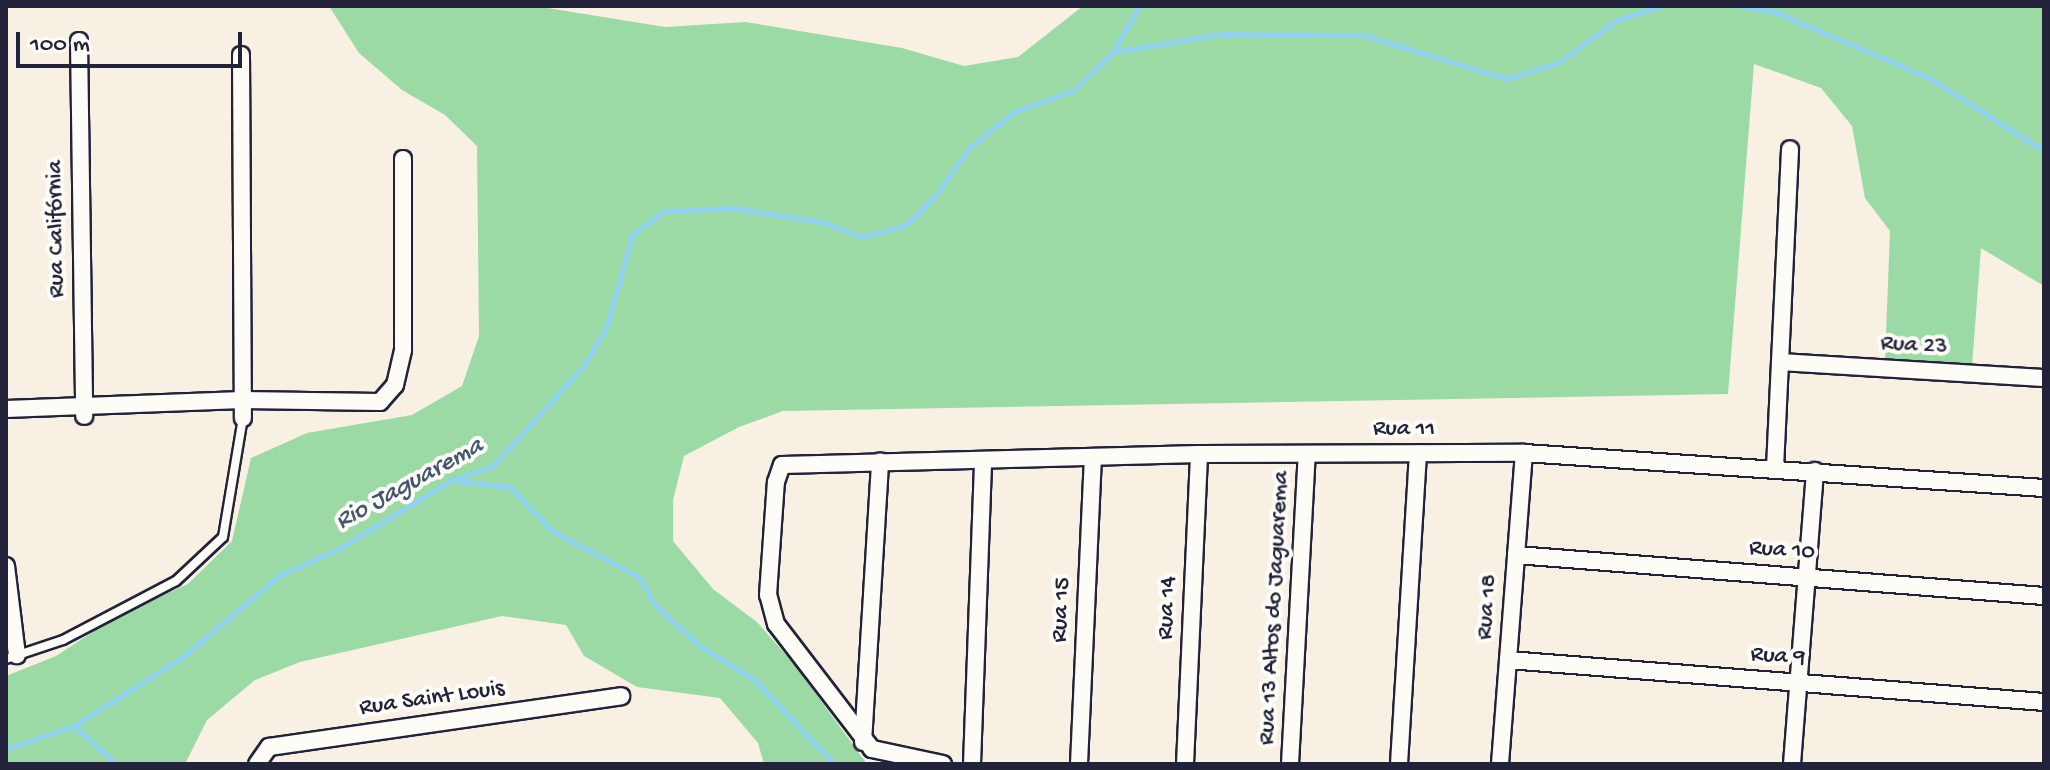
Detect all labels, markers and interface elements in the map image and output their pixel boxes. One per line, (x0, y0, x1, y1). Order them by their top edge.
scale bar (20, 16, 246, 66)
text: 100 m (30, 31, 90, 60)
street label: Rua Califórnia (41, 160, 73, 298)
street label: Rua 23 (1880, 330, 1948, 362)
street label: Rua 11 (1373, 416, 1435, 444)
water label: Rio Jaguarema (331, 432, 489, 538)
street label: Rua 13 Altos do Jaguarema (1253, 470, 1297, 746)
street label: Rua 10 (1748, 534, 1816, 568)
street label: Rua 18 (1471, 573, 1505, 641)
street label: Rua 14 (1152, 575, 1184, 641)
street label: Rua 15 (1046, 577, 1078, 643)
street label: Rua 9 (1750, 641, 1806, 673)
street label: Rua Saint Louis (358, 675, 506, 723)

